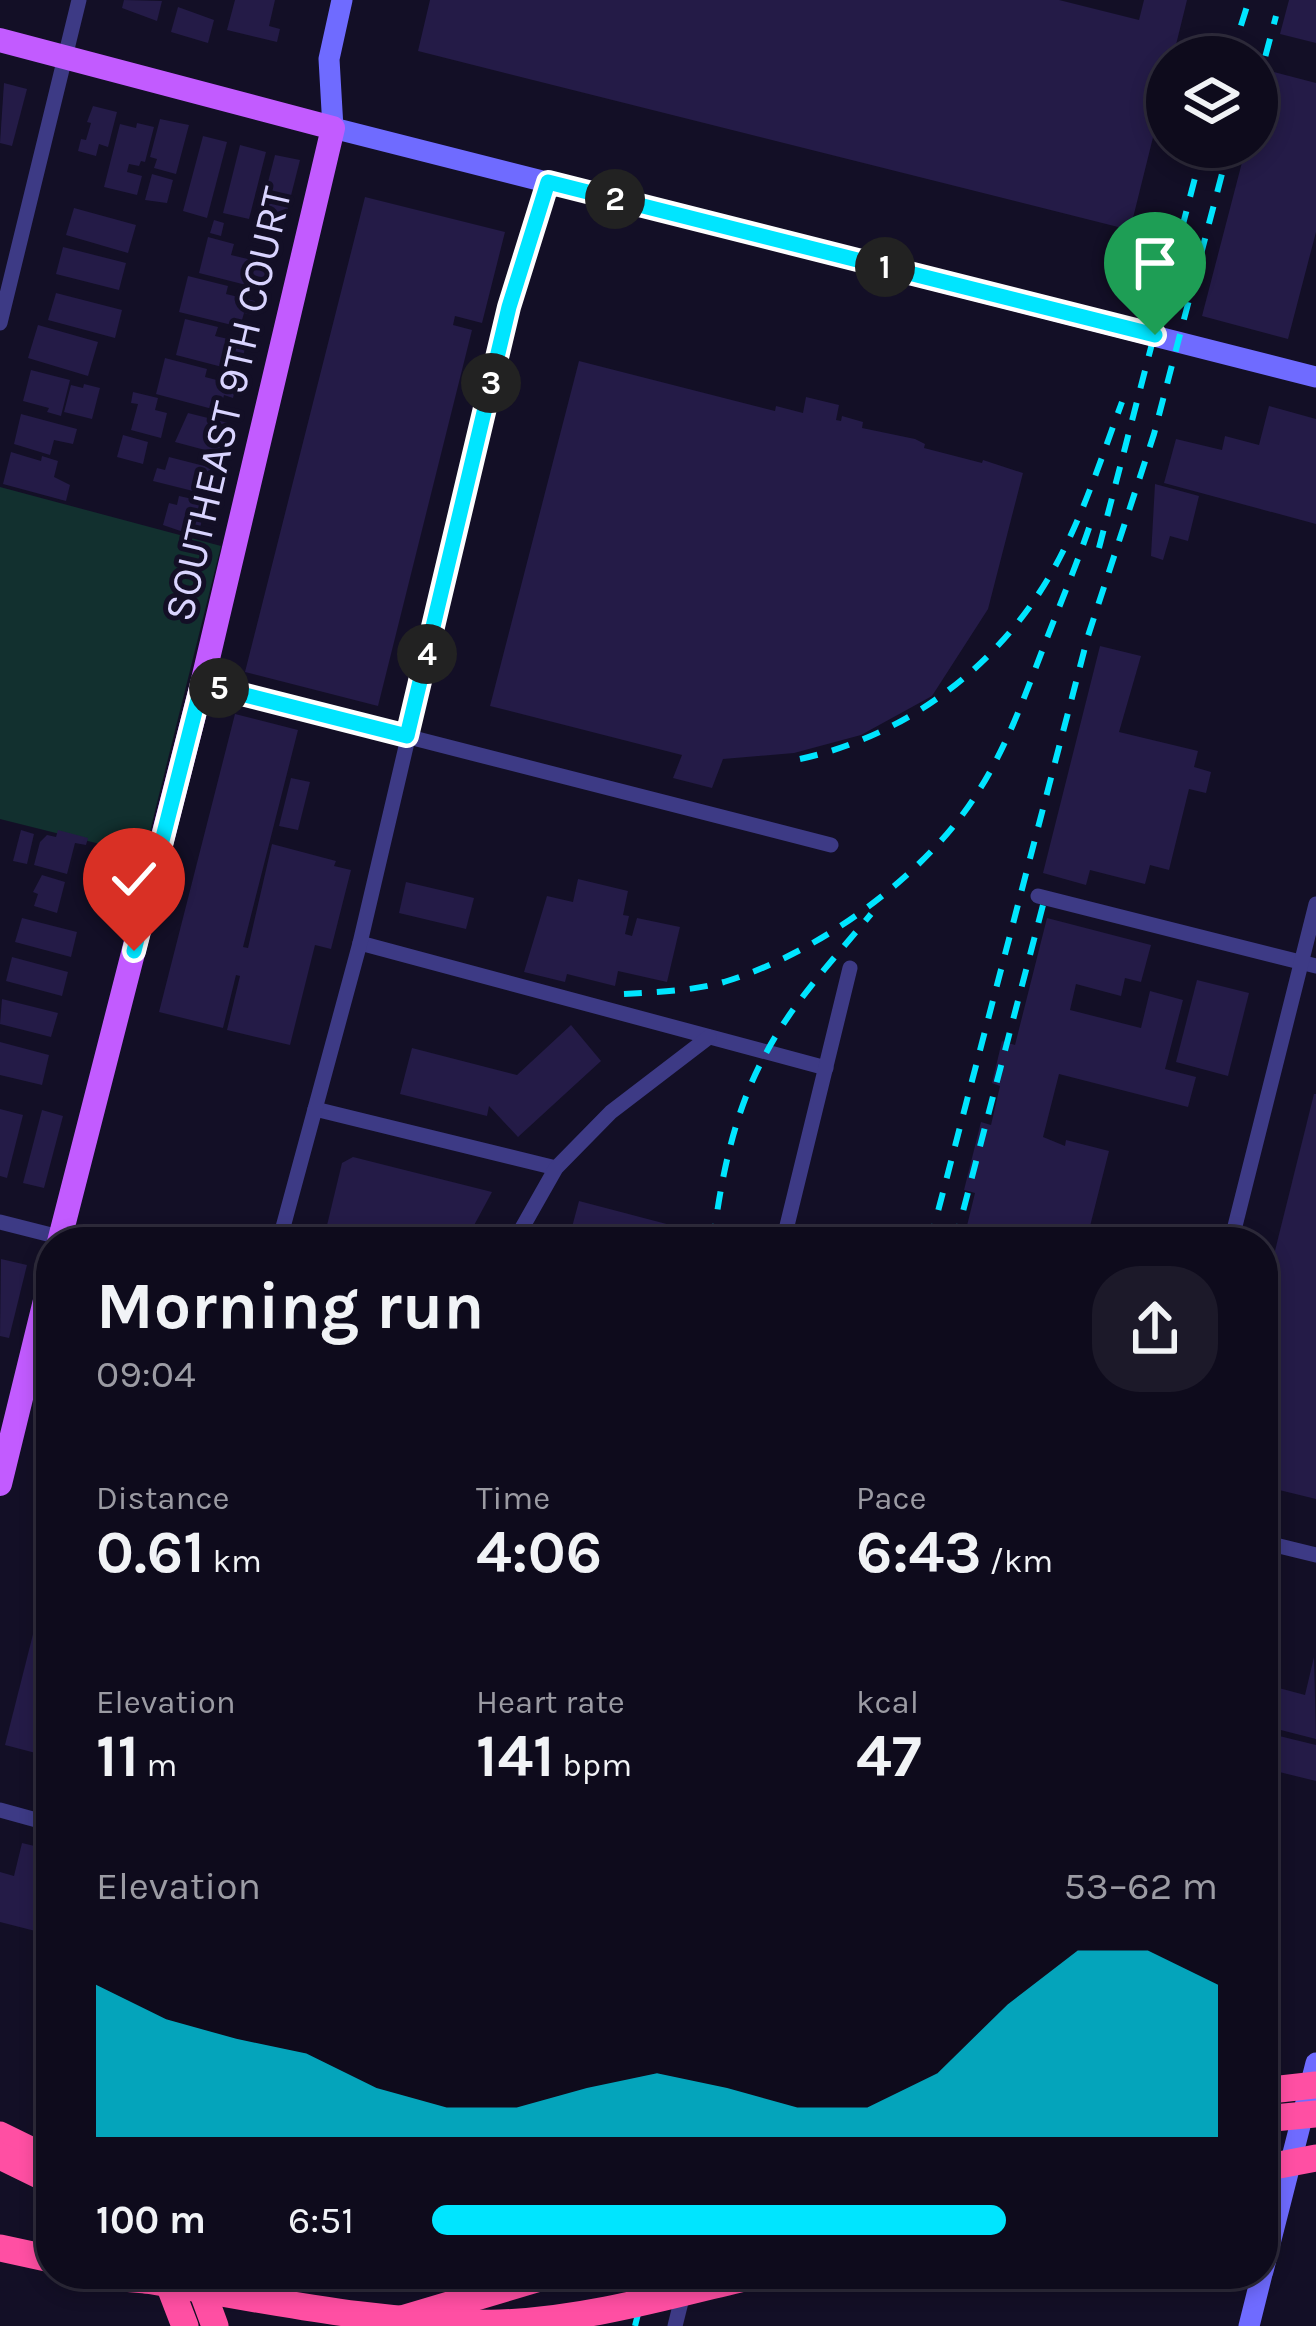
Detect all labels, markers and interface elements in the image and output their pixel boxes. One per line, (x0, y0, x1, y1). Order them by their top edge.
map controls (1146, 36, 1278, 168)
button: layers (1146, 36, 1278, 168)
pin: 2 (585, 169, 645, 229)
text: 2 (605, 180, 625, 218)
street label: SOUTHEAST 9TH COURT (154, 182, 302, 626)
pin (1104, 212, 1206, 335)
icon: arrive (1122, 230, 1188, 296)
pin: 1 (855, 237, 915, 297)
text: 1 (879, 248, 891, 286)
pin: 3 (461, 353, 521, 413)
text: 3 (481, 364, 501, 402)
pin: 4 (397, 624, 457, 684)
text: 4 (417, 635, 437, 673)
pin: 5 (189, 658, 249, 718)
text: 5 (209, 669, 229, 707)
pin (83, 828, 185, 951)
icon: check (101, 846, 167, 912)
button: share (1092, 1266, 1218, 1392)
text: Morning run (96, 1267, 484, 1345)
text: 09:04 (96, 1351, 196, 1397)
text: Distance (96, 1479, 229, 1517)
text: Time (476, 1479, 550, 1517)
text: Pace (856, 1479, 926, 1517)
text: 0.61 (96, 1517, 205, 1587)
text: 4:06 (476, 1517, 602, 1587)
text: 6:43 (856, 1517, 982, 1587)
text: km (205, 1542, 262, 1580)
text: /km (982, 1542, 1053, 1580)
text: Elevation (96, 1683, 236, 1721)
text: Heart rate (476, 1683, 625, 1721)
text: kcal (856, 1683, 919, 1721)
text: 11 (96, 1721, 139, 1791)
text: 141 (476, 1721, 554, 1791)
text: 47 (856, 1721, 922, 1791)
text: m (139, 1746, 178, 1784)
text: bpm (554, 1746, 632, 1784)
text: Elevation (96, 1863, 261, 1909)
text: 53–62 m (1064, 1863, 1218, 1909)
text: 100 m (96, 2197, 206, 2243)
text: 6:51 (288, 2197, 354, 2243)

